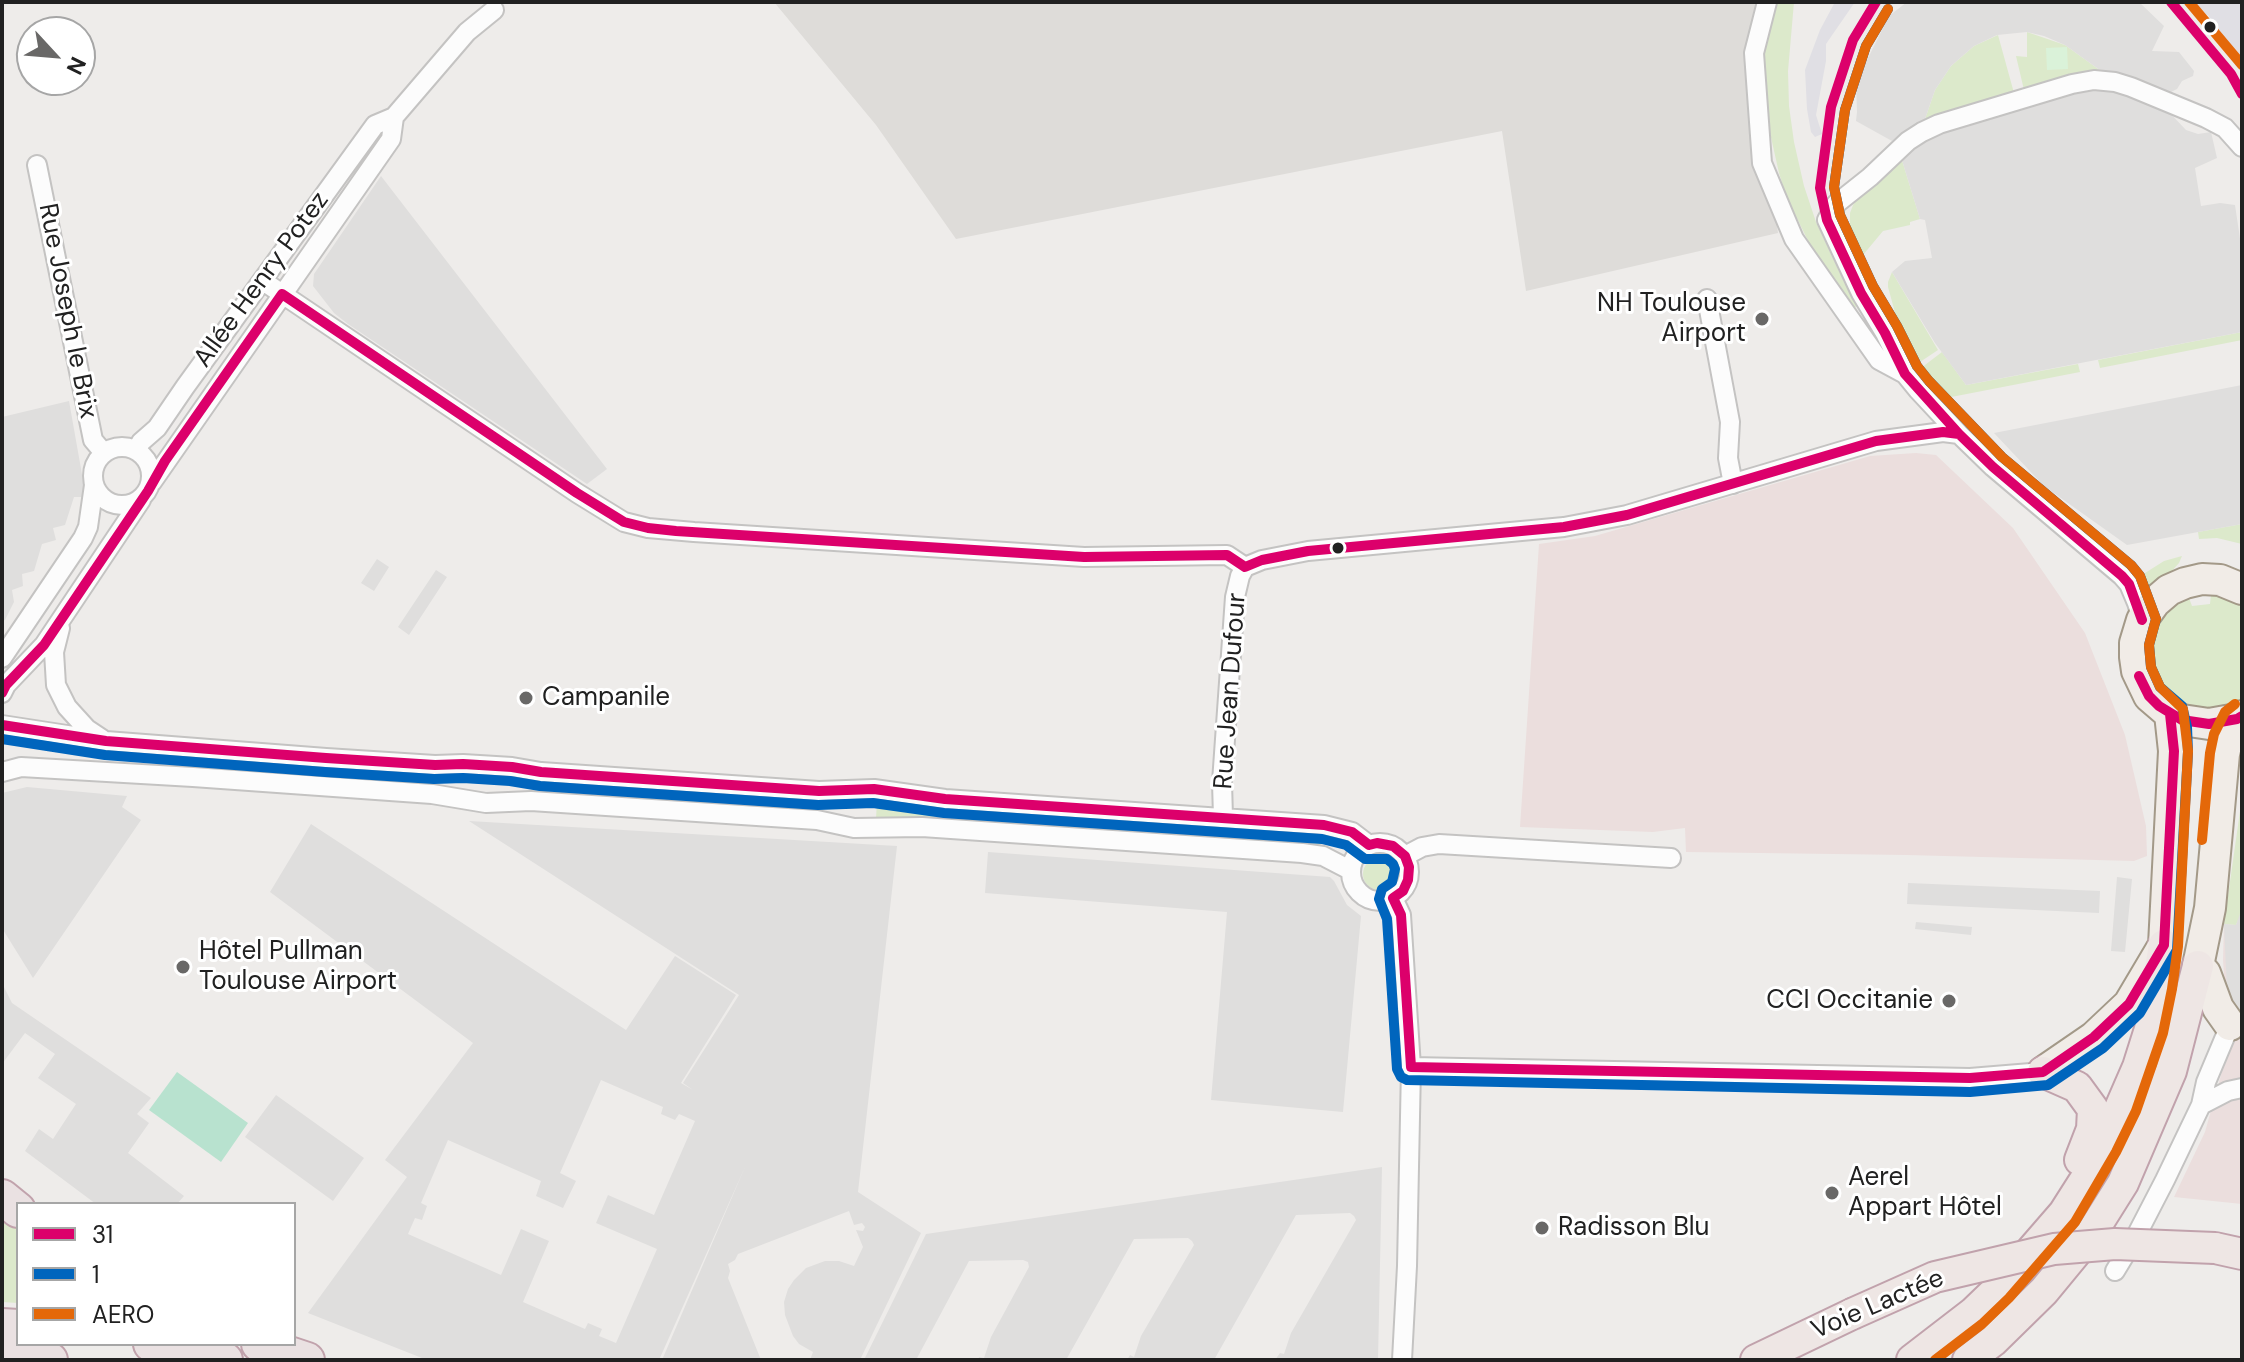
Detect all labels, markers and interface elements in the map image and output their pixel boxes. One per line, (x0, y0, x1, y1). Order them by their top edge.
north arrow (16, 16, 96, 96)
unlabelled marker (2202, 19, 2218, 35)
text: N (60, 52, 93, 79)
street label: Allée Henry Potez (188, 186, 336, 374)
street label: Rue Joseph le Brix (31, 201, 103, 421)
place label: NH Toulouse Airport (1597, 288, 1746, 350)
marker: NH Toulouse Airport (1753, 310, 1771, 328)
unlabelled marker (1330, 540, 1346, 556)
street label: Rue Jean Dufour (1209, 592, 1253, 790)
place label: Campanile (542, 682, 670, 714)
marker: Campanile (517, 689, 535, 707)
place label: Hôtel Pullman Toulouse Airport (199, 936, 397, 998)
marker: Hôtel Pullman Toulouse Airport (174, 958, 192, 976)
place label: CCI Occitanie (1766, 985, 1933, 1017)
marker: CCI Occitanie (1940, 992, 1958, 1010)
place label: Aerel Appart Hôtel (1848, 1162, 2002, 1224)
marker: Aerel Appart Hôtel (1823, 1184, 1841, 1202)
legend (16, 1202, 296, 1346)
place label: Radisson Blu (1558, 1212, 1710, 1244)
text: 31 (92, 1219, 113, 1250)
marker: Radisson Blu (1533, 1219, 1551, 1237)
text: 1 (92, 1259, 100, 1290)
street label: Voie Lactée (1807, 1263, 1949, 1347)
text: AERO (92, 1299, 154, 1330)

